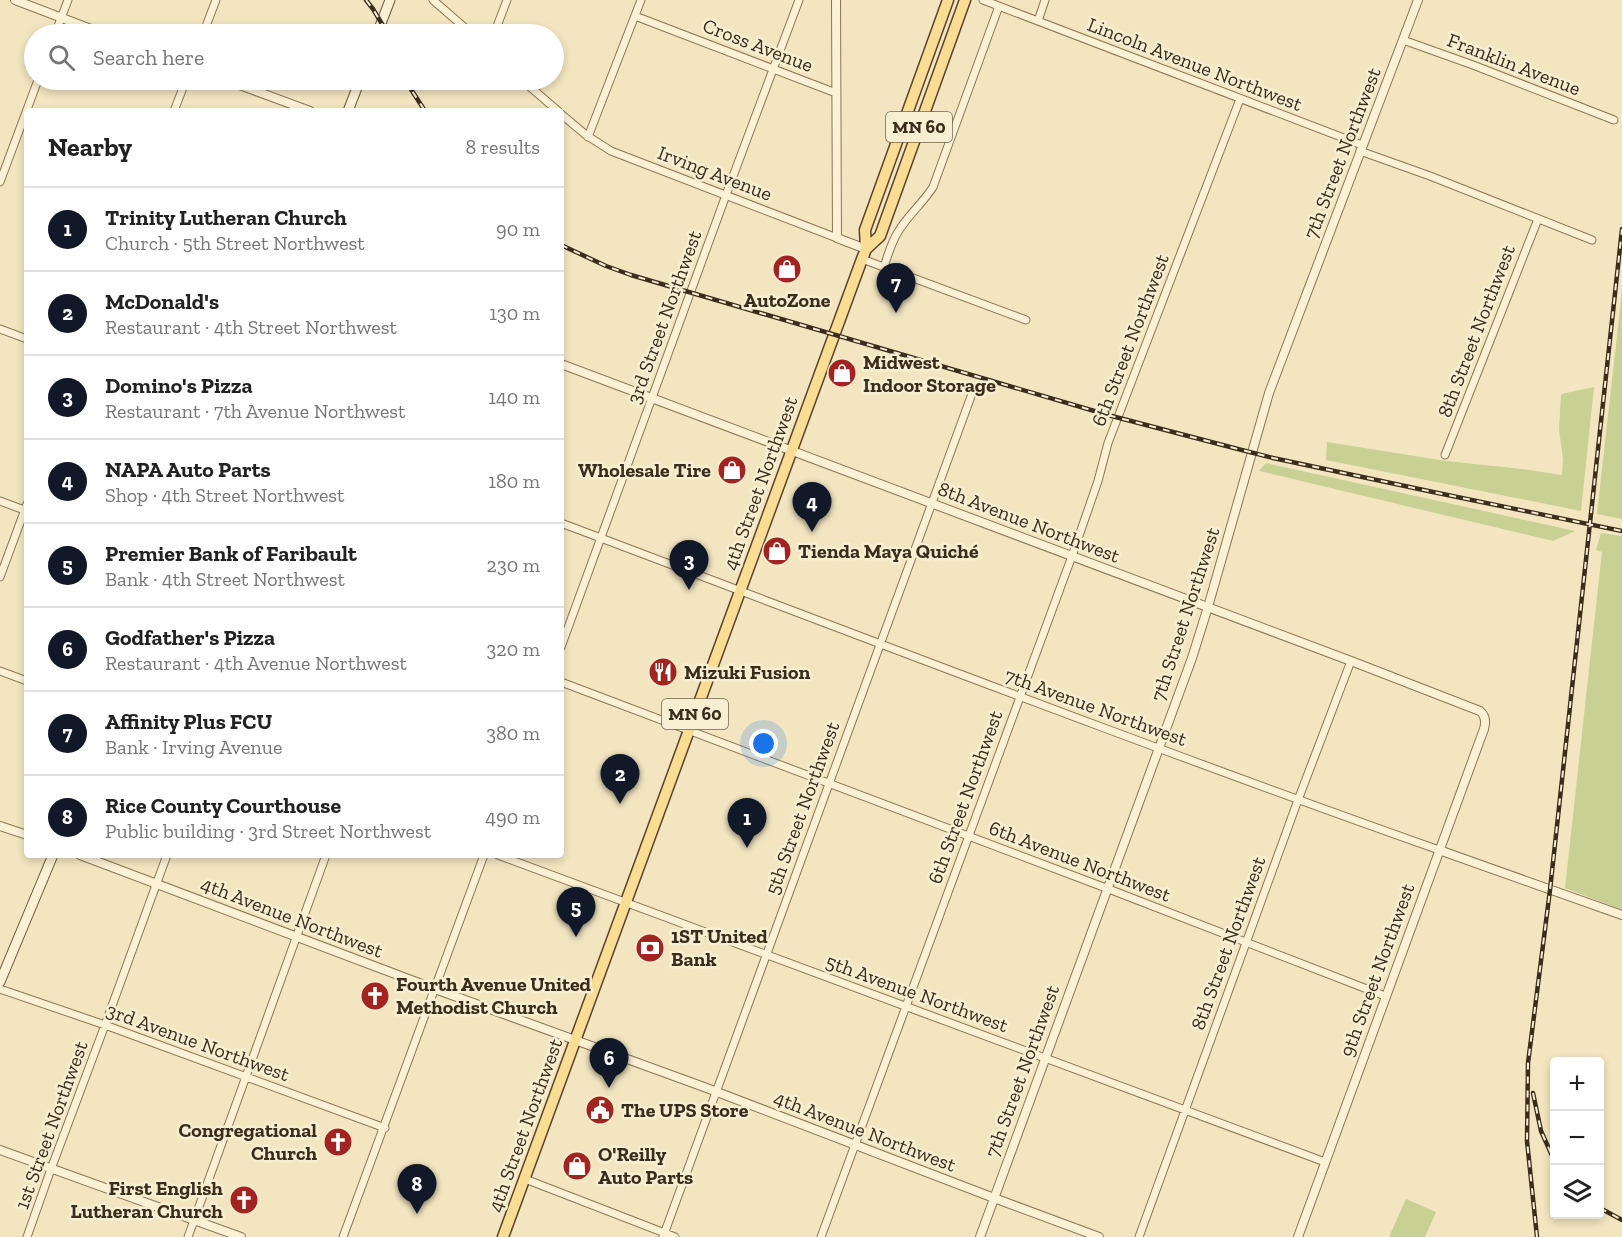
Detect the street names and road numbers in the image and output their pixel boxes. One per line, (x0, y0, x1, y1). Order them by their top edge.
street label: Lincoln Avenue Northwest (1084, 12, 1306, 116)
street label: Cross Avenue (699, 13, 817, 77)
street label: Franklin Avenue (1444, 28, 1584, 100)
street label: 7th Street Northwest (1298, 63, 1386, 242)
road number: MN 60 (886, 112, 952, 142)
street label: Irving Avenue (655, 140, 775, 206)
street label: 3rd Street Northwest (621, 226, 707, 407)
street label: 8th Street Northwest (1432, 241, 1520, 421)
street label: 6th Street Northwest (1086, 250, 1174, 430)
street label: 4th Street Northwest (717, 392, 803, 573)
street label: 8th Avenue Northwest (935, 476, 1124, 568)
street label: 7th Street Northwest (1146, 523, 1225, 704)
street label: 7th Avenue Northwest (1002, 663, 1191, 751)
road number: MN 60 (662, 699, 728, 729)
street label: 6th Street Northwest (922, 707, 1008, 887)
street label: 5th Street Northwest (760, 718, 845, 898)
street label: 6th Avenue Northwest (986, 815, 1175, 907)
street label: 8th Street Northwest (1185, 852, 1271, 1033)
street label: 4th Avenue Northwest (198, 871, 387, 963)
street label: 9th Street Northwest (1334, 880, 1420, 1060)
street label: 5th Avenue Northwest (822, 949, 1012, 1037)
street label: 7th Street Northwest (980, 981, 1065, 1160)
street label: 3rd Avenue Northwest (103, 998, 293, 1086)
street label: 4th Street Northwest (482, 1034, 568, 1215)
street label: 1st Street Northwest (9, 1037, 93, 1213)
street label: 4th Avenue Northwest (771, 1085, 960, 1177)

